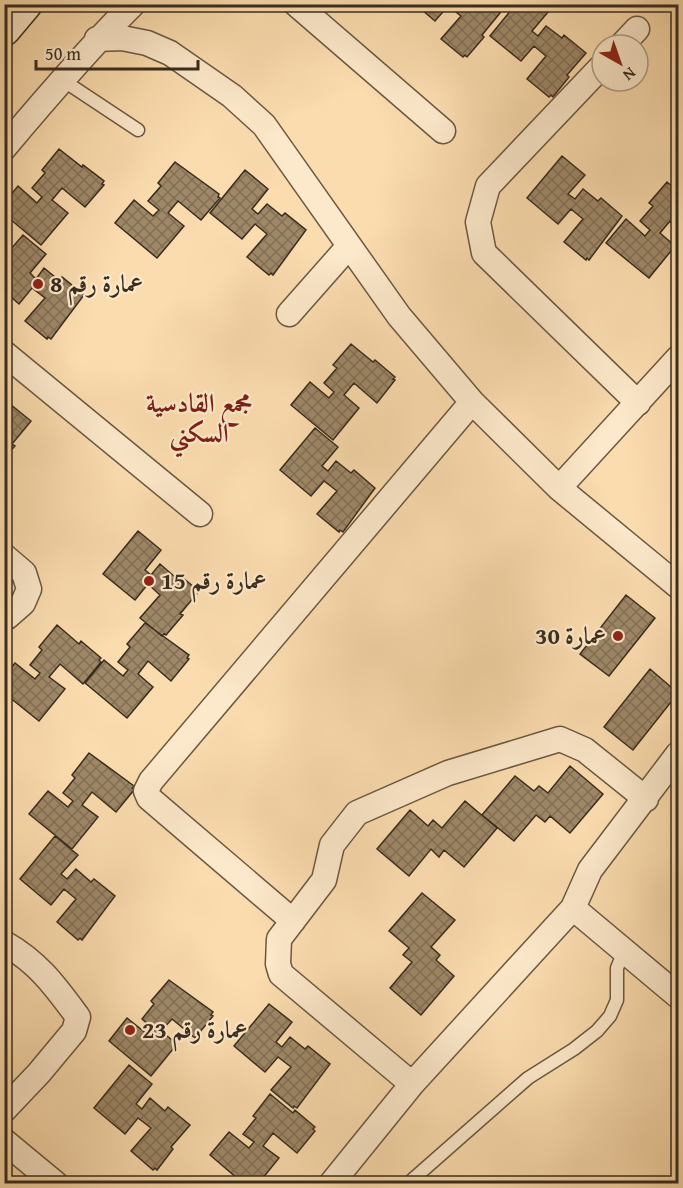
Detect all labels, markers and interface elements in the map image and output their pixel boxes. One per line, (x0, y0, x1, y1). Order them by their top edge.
scale bar (36, 33, 198, 71)
north arrow (590, 33, 650, 93)
text: 50 m (45, 40, 81, 67)
text: N (618, 62, 641, 87)
place label: عمارة رقم 8 (50, 266, 143, 306)
marker: عمارة رقم 8 (31, 277, 45, 291)
district label: مجمع القادسية السكني (146, 383, 252, 458)
place label: عمارة رقم 15 (161, 563, 267, 603)
marker: عمارة رقم 15 (142, 574, 156, 588)
place label: عمارة 30 (535, 618, 606, 653)
marker: عمارة 30 (611, 629, 625, 643)
place label: عمارة رقم 23 (142, 1012, 248, 1052)
marker: عمارة رقم 23 (123, 1023, 137, 1037)

